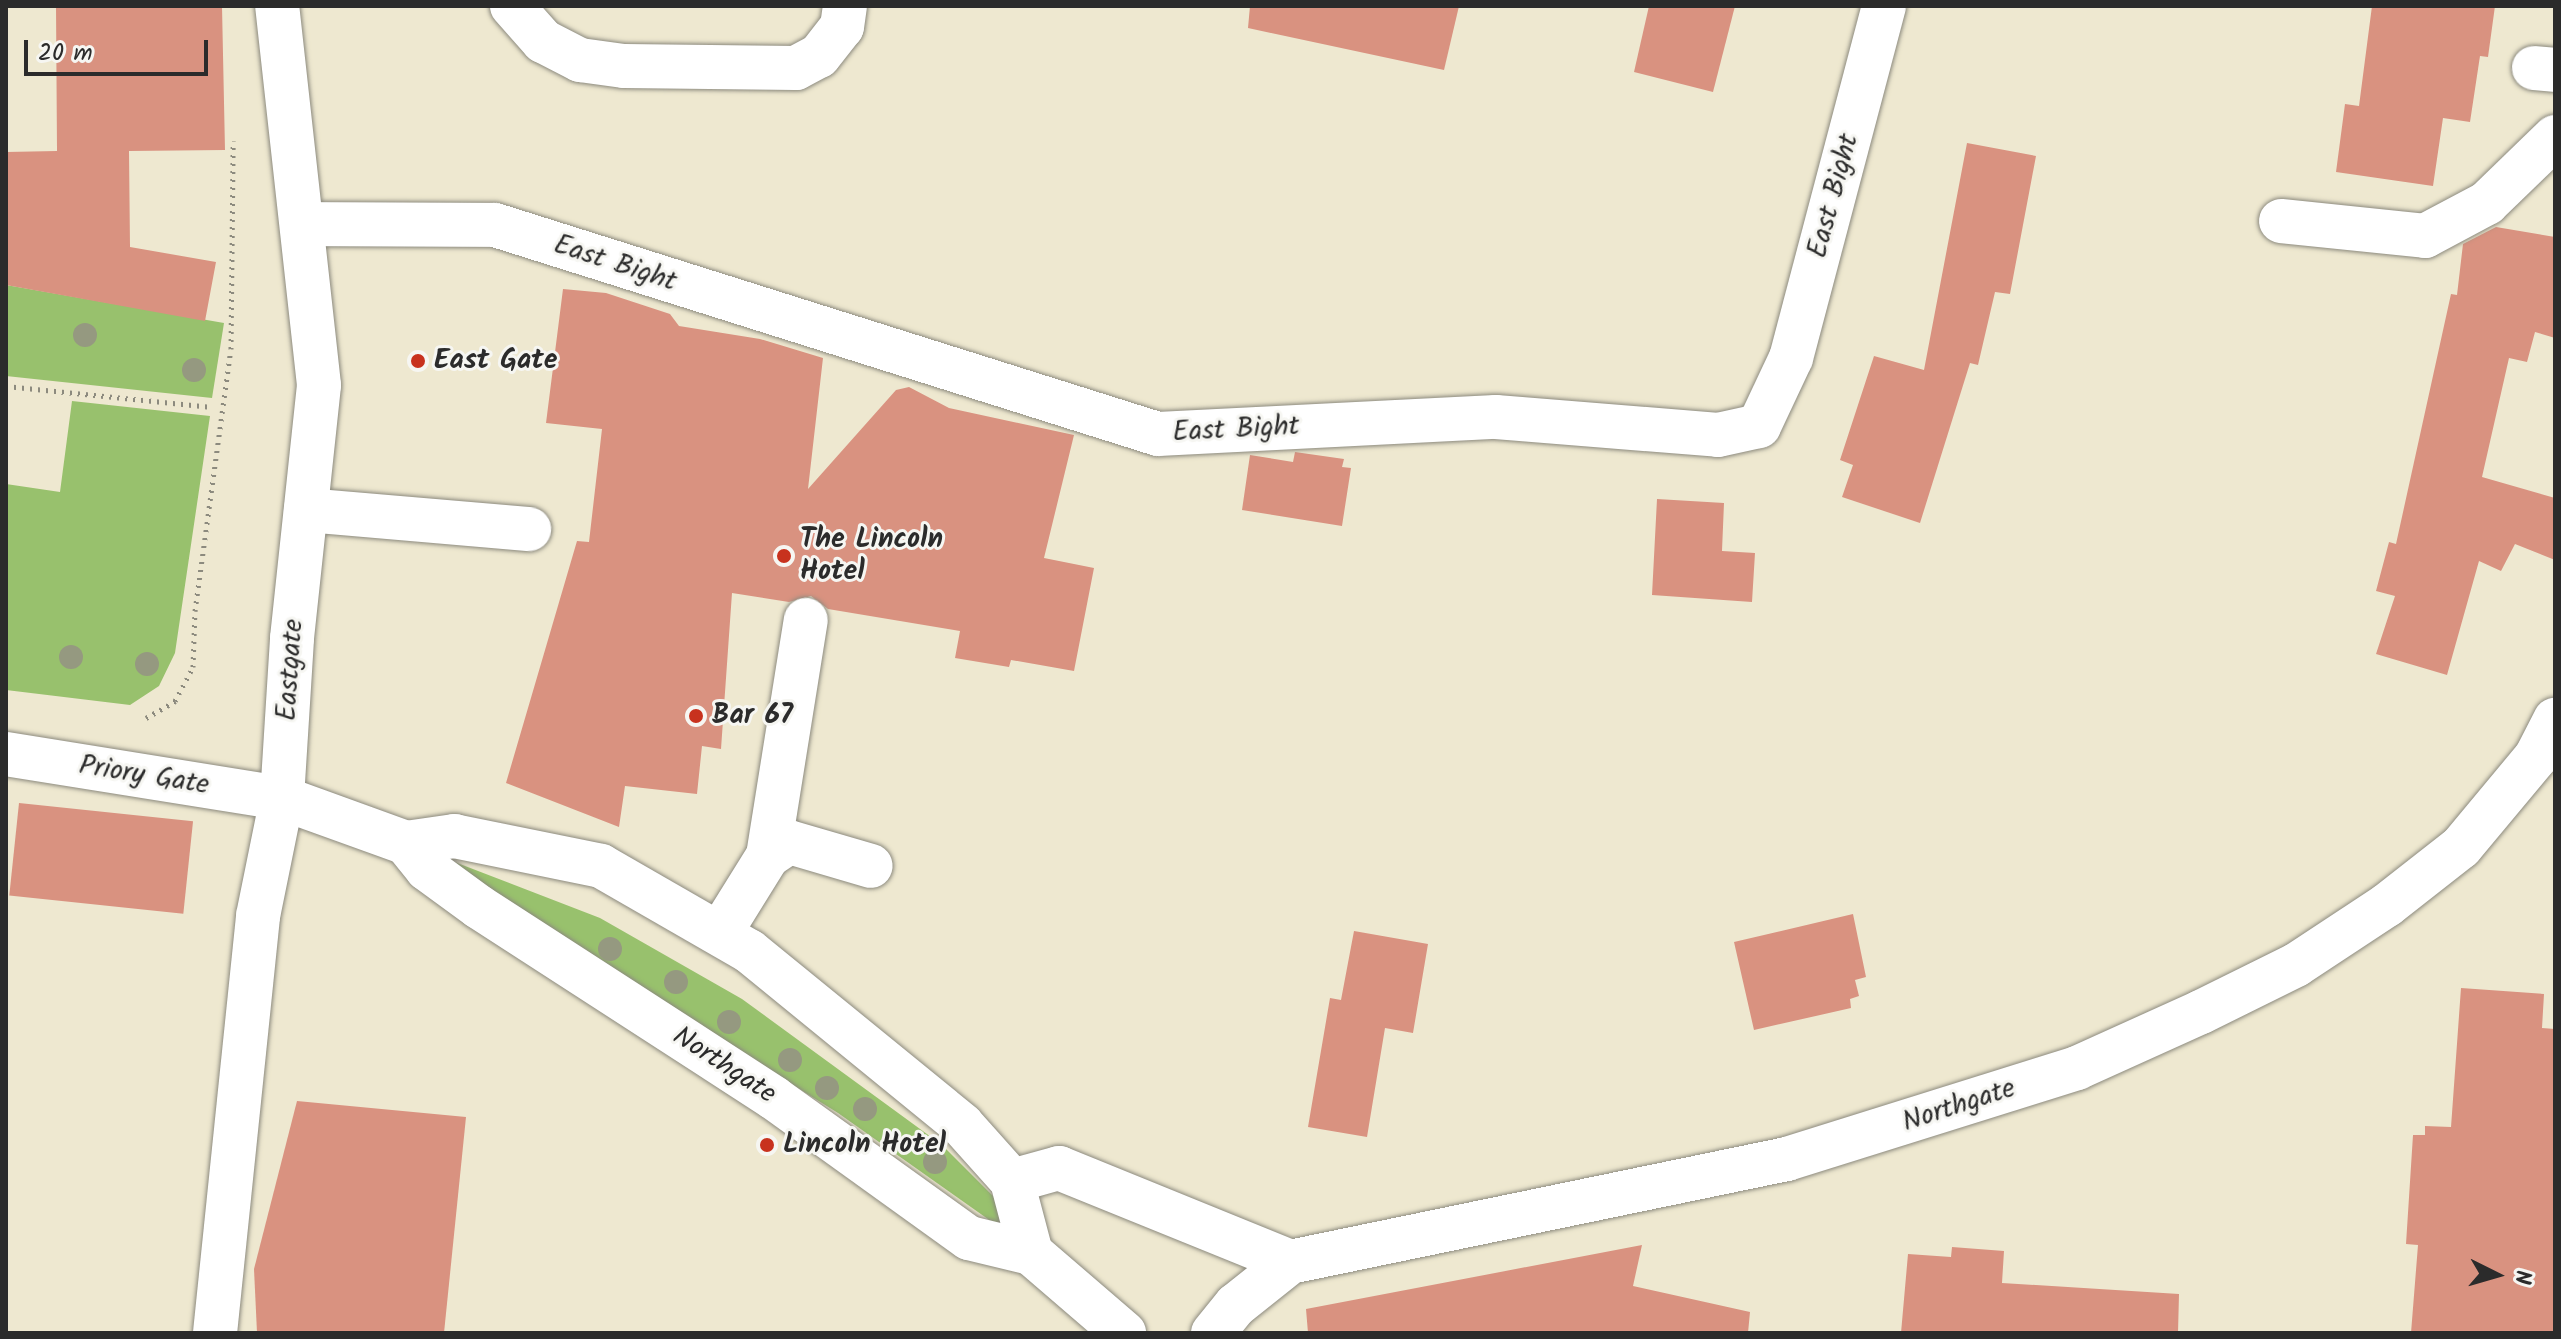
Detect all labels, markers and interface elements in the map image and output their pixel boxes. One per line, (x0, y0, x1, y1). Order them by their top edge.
scale bar (28, 24, 212, 74)
text: 20 m (38, 34, 93, 73)
street label: East Bight (1801, 130, 1867, 262)
street label: East Bight (549, 228, 681, 300)
place label: East Gate (434, 344, 557, 378)
marker: East Gate (409, 352, 427, 370)
street label: East Bight (1172, 410, 1300, 450)
place label: The Lincoln Hotel (800, 523, 943, 589)
marker: The Lincoln Hotel (775, 547, 793, 565)
street label: Eastgate (271, 618, 311, 722)
place label: Bar 67 (712, 699, 793, 733)
marker: Bar 67 (687, 707, 705, 725)
street label: Priory Gate (77, 749, 211, 803)
street label: Northgate (666, 1020, 782, 1112)
street label: Northgate (1898, 1072, 2020, 1140)
place label: Lincoln Hotel (783, 1128, 946, 1162)
marker: Lincoln Hotel (758, 1136, 776, 1154)
north arrow (2457, 1235, 2537, 1315)
text: N (2503, 1269, 2539, 1286)

